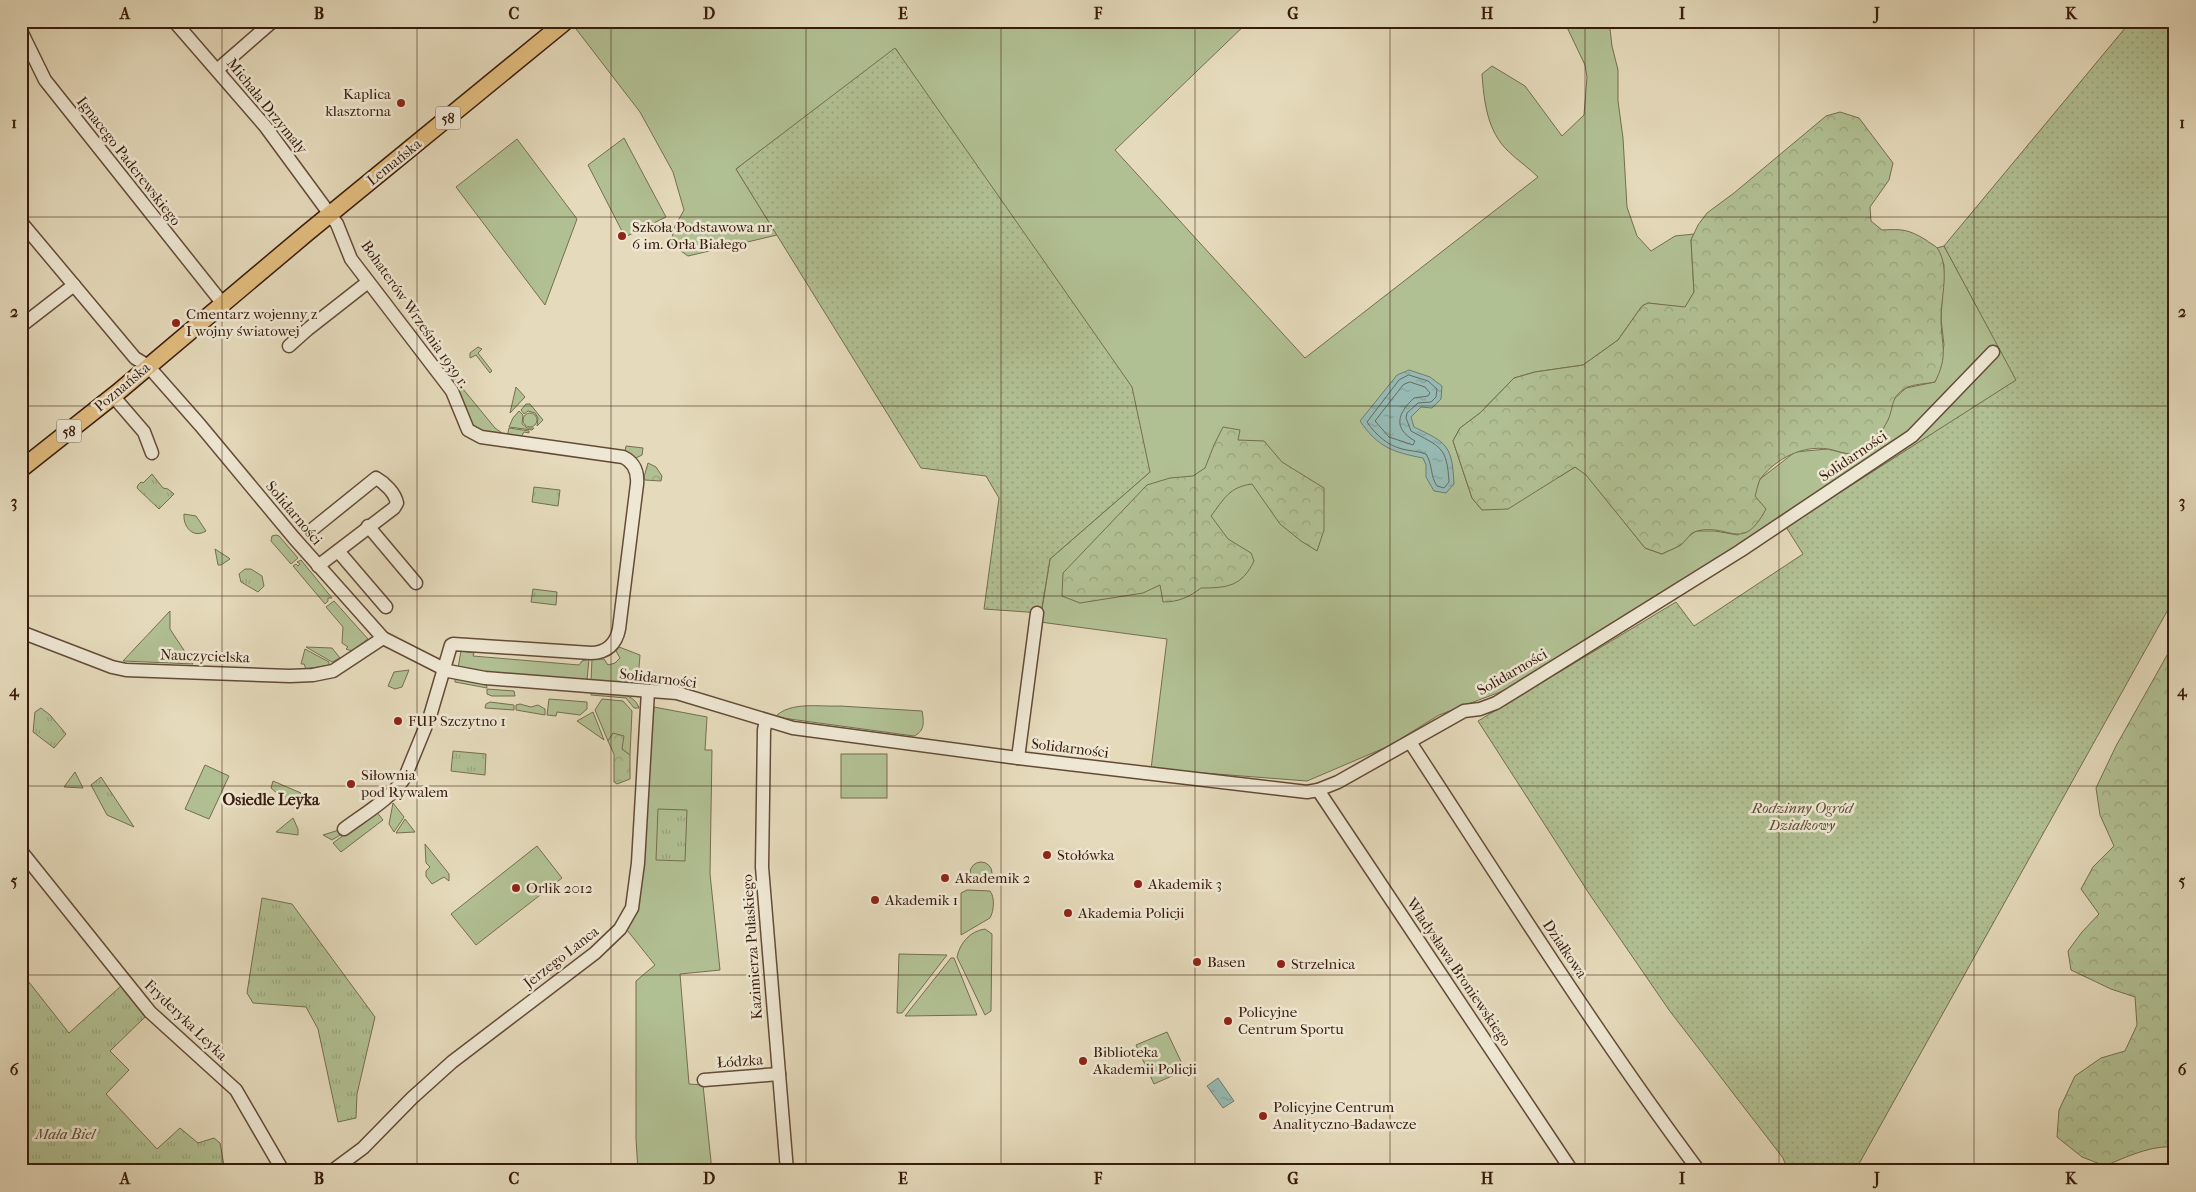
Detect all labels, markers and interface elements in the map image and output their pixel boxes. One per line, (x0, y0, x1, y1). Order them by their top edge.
text: A (119, 4, 131, 23)
text: B (314, 4, 324, 23)
text: C (509, 4, 520, 23)
text: D (703, 4, 715, 23)
text: E (898, 4, 908, 23)
text: F (1093, 4, 1103, 23)
text: G (1287, 4, 1299, 23)
text: H (1481, 4, 1494, 23)
text: I (1679, 4, 1686, 23)
text: J (1872, 4, 1880, 24)
text: K (2065, 4, 2078, 23)
street label: Michała Drzymały (223, 55, 312, 158)
place label: Kaplica klasztorna (325, 85, 392, 120)
street label: Ignacego Paderewskiego (73, 93, 185, 230)
marker: Kaplica klasztorna (395, 97, 407, 109)
road number: 58 (436, 106, 460, 130)
text: 1 (11, 113, 17, 132)
text: 1 (2179, 113, 2185, 132)
street label: Lemańska (363, 134, 426, 189)
place label: Szkoła Podstawowa nr 6 im. Orła Białego (632, 218, 773, 253)
marker: Szkoła Podstawowa nr 6 im. Orła Białego (616, 230, 628, 242)
street label: Bohaterów Września 1939 r. (357, 237, 473, 391)
text: 2 (10, 302, 18, 321)
text: 2 (2178, 302, 2186, 321)
place label: Cmentarz wojenny z I wojny światowej (186, 305, 318, 340)
marker: Cmentarz wojenny z I wojny światowej (170, 317, 182, 329)
street label: Poznańska (90, 358, 154, 416)
road number: 58 (56, 420, 82, 442)
street label: Solidarności (1816, 426, 1891, 485)
street label: Solidarności (262, 477, 326, 549)
text: 3 (11, 492, 17, 512)
text: 3 (2179, 492, 2185, 512)
street label: Solidarności (1474, 644, 1551, 699)
street label: Nauczycielska (160, 645, 251, 667)
street label: Solidarności (618, 664, 698, 692)
text: 4 (8, 681, 20, 701)
text: 4 (2176, 681, 2188, 701)
place label: FUP Szczytno 1 (408, 712, 506, 730)
marker: FUP Szczytno 1 (392, 715, 404, 727)
street label: Solidarności (1030, 734, 1110, 762)
place label: Siłownia pod Rywalem (360, 766, 449, 801)
marker: Siłownia pod Rywalem (345, 778, 357, 790)
district label: Osiedle Leyka (223, 790, 320, 810)
park label: Rodzinny Ogród Działkowy (1750, 799, 1855, 834)
place label: Stołówka (1057, 846, 1116, 864)
marker: Stołówka (1041, 849, 1053, 861)
place label: Akademik 2 (954, 869, 1031, 887)
text: 5 (11, 871, 18, 890)
text: 5 (2179, 871, 2186, 890)
marker: Akademik 2 (939, 872, 951, 884)
street label: Kazimierza Pułaskiego (738, 873, 766, 1020)
place label: Akademik 3 (1147, 875, 1222, 893)
marker: Akademik 3 (1132, 878, 1144, 890)
place label: Orlik 2012 (526, 879, 593, 897)
marker: Orlik 2012 (510, 882, 522, 894)
place label: Akademik 1 (884, 891, 958, 909)
marker: Akademik 1 (869, 894, 881, 906)
street label: Władysława Broniewskiego (1402, 894, 1516, 1050)
place label: Akademia Policji (1077, 904, 1185, 922)
marker: Akademia Policji (1062, 907, 1074, 919)
street label: Działkowa (1539, 916, 1592, 982)
street label: Jerzego Lanca (519, 921, 603, 992)
place label: Basen (1207, 953, 1246, 971)
place label: Strzelnica (1291, 955, 1356, 973)
marker: Basen (1191, 956, 1203, 968)
marker: Strzelnica (1275, 958, 1287, 970)
street label: Fryderyka Leyka (141, 976, 232, 1065)
place label: Policyjne Centrum Sportu (1238, 1003, 1344, 1038)
marker: Policyjne Centrum Sportu (1222, 1015, 1234, 1027)
place label: Biblioteka Akademii Policji (1092, 1043, 1198, 1078)
street label: Łódzka (716, 1050, 765, 1072)
marker: Biblioteka Akademii Policji (1077, 1055, 1089, 1067)
text: 6 (10, 1060, 19, 1079)
text: 6 (2178, 1060, 2187, 1079)
place label: Policyjne Centrum Analityczno-Badawcze (1272, 1098, 1417, 1133)
marker: Policyjne Centrum Analityczno-Badawcze (1257, 1110, 1269, 1122)
park label: Mała Biel (34, 1125, 97, 1143)
text: A (119, 1169, 131, 1188)
text: B (314, 1169, 324, 1188)
text: C (509, 1169, 520, 1188)
text: D (703, 1169, 715, 1188)
text: E (898, 1169, 908, 1188)
text: F (1093, 1169, 1103, 1188)
text: G (1287, 1169, 1299, 1188)
text: H (1481, 1169, 1494, 1188)
text: I (1679, 1169, 1686, 1188)
text: J (1872, 1169, 1880, 1189)
text: K (2065, 1169, 2078, 1188)

